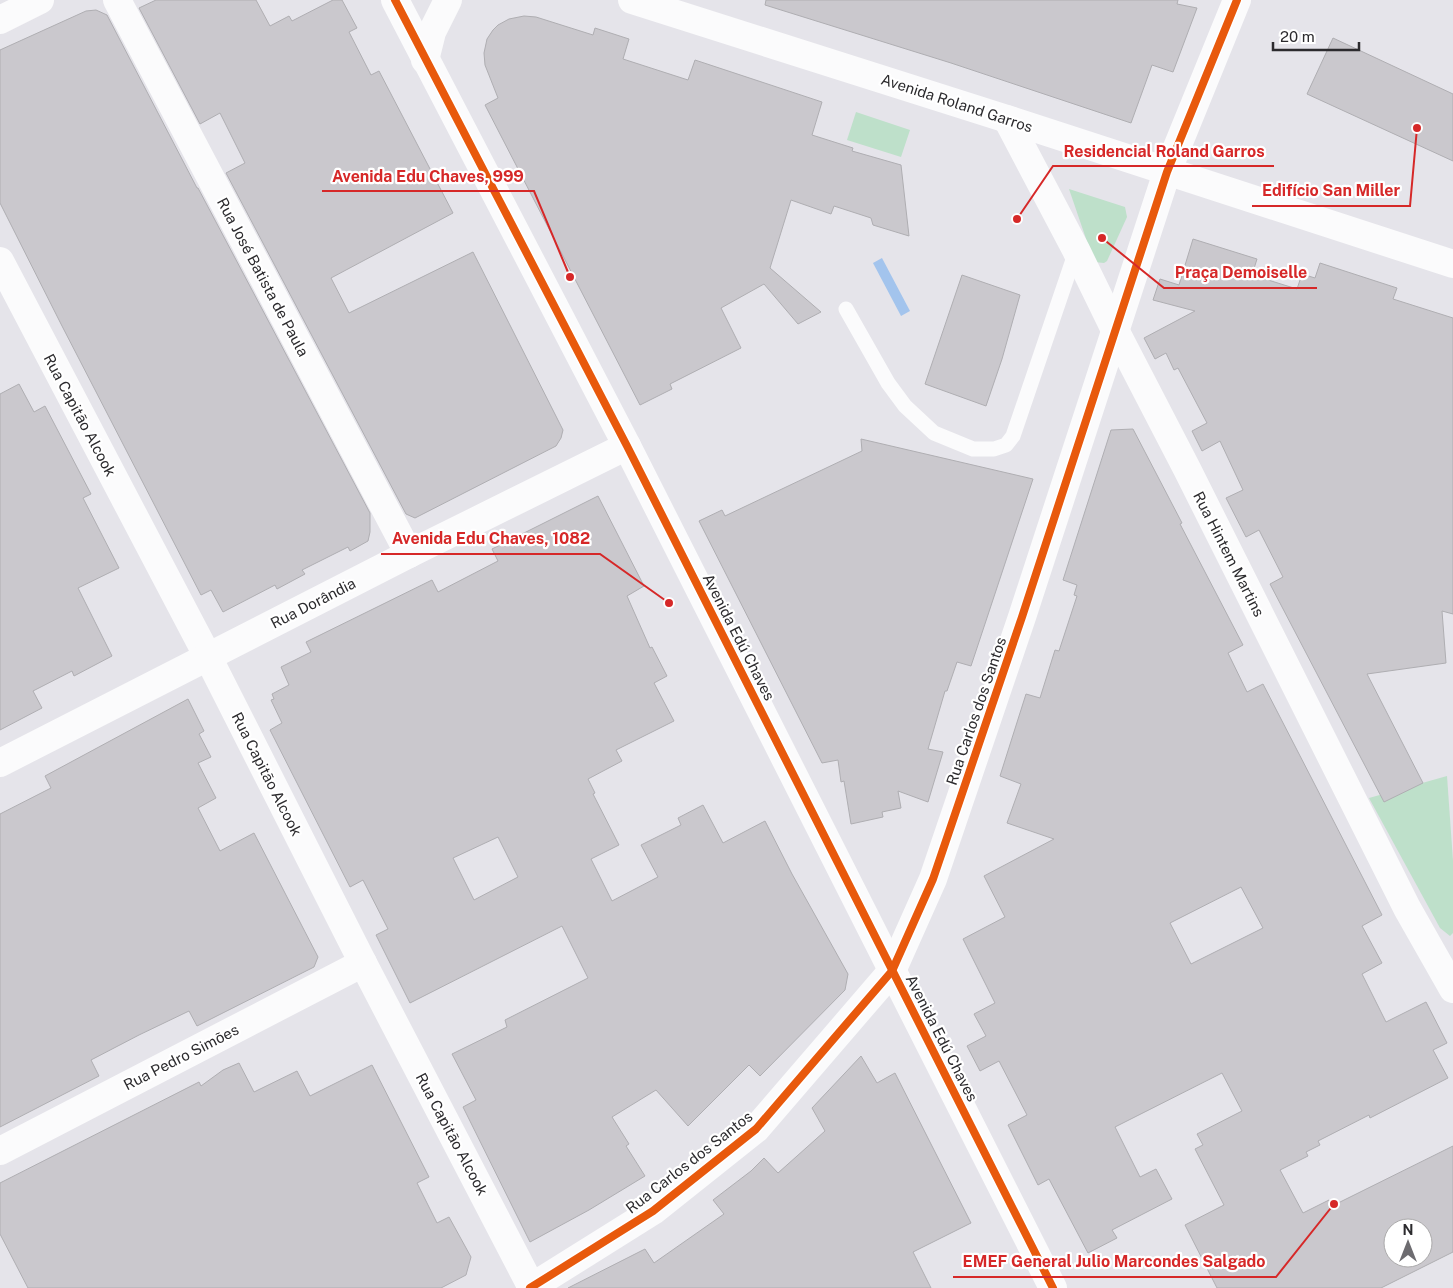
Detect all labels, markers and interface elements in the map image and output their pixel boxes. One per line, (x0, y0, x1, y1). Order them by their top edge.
scale bar (1273, 20, 1359, 52)
text: 20 m (1280, 28, 1315, 45)
street label: Avenida Roland Garros (879, 70, 1035, 136)
callout: Residencial Roland Garros (1053, 135, 1274, 166)
text: Residencial Roland Garros (1063, 142, 1265, 161)
callout: Avenida Edu Chaves, 999 (322, 160, 534, 191)
text: Avenida Edu Chaves, 999 (332, 167, 524, 186)
callout: Edifício San Miller (1252, 175, 1410, 206)
text: Edifício San Miller (1262, 181, 1401, 200)
street label: Rua José Batista de Paula (214, 195, 312, 359)
callout: Praça Demoiselle (1164, 257, 1317, 288)
text: Praça Demoiselle (1175, 263, 1307, 282)
street label: Rua Capitão Alcook (41, 351, 119, 479)
street label: Rua Hintem Martins (1190, 489, 1268, 619)
callout: Avenida Edu Chaves, 1082 (381, 523, 600, 554)
text: Avenida Edu Chaves, 1082 (392, 529, 590, 548)
street label: Avenida Edú Chaves (700, 571, 778, 703)
street label: Rua Dorândia (268, 574, 358, 632)
street label: Rua Carlos dos Santos (943, 635, 1009, 787)
street label: Rua Capitão Alcook (228, 709, 306, 839)
street label: Avenida Edú Chaves (903, 972, 981, 1104)
street label: Rua Pedro Simões (121, 1021, 241, 1093)
street label: Rua Capitão Alcook (413, 1070, 491, 1198)
street label: Rua Carlos dos Santos (622, 1107, 756, 1217)
north arrow (1383, 1218, 1433, 1268)
text: N (1403, 1222, 1413, 1238)
callout: EMEF General Julio Marcondes Salgado (953, 1246, 1276, 1277)
text: EMEF General Julio Marcondes Salgado (963, 1252, 1265, 1271)

